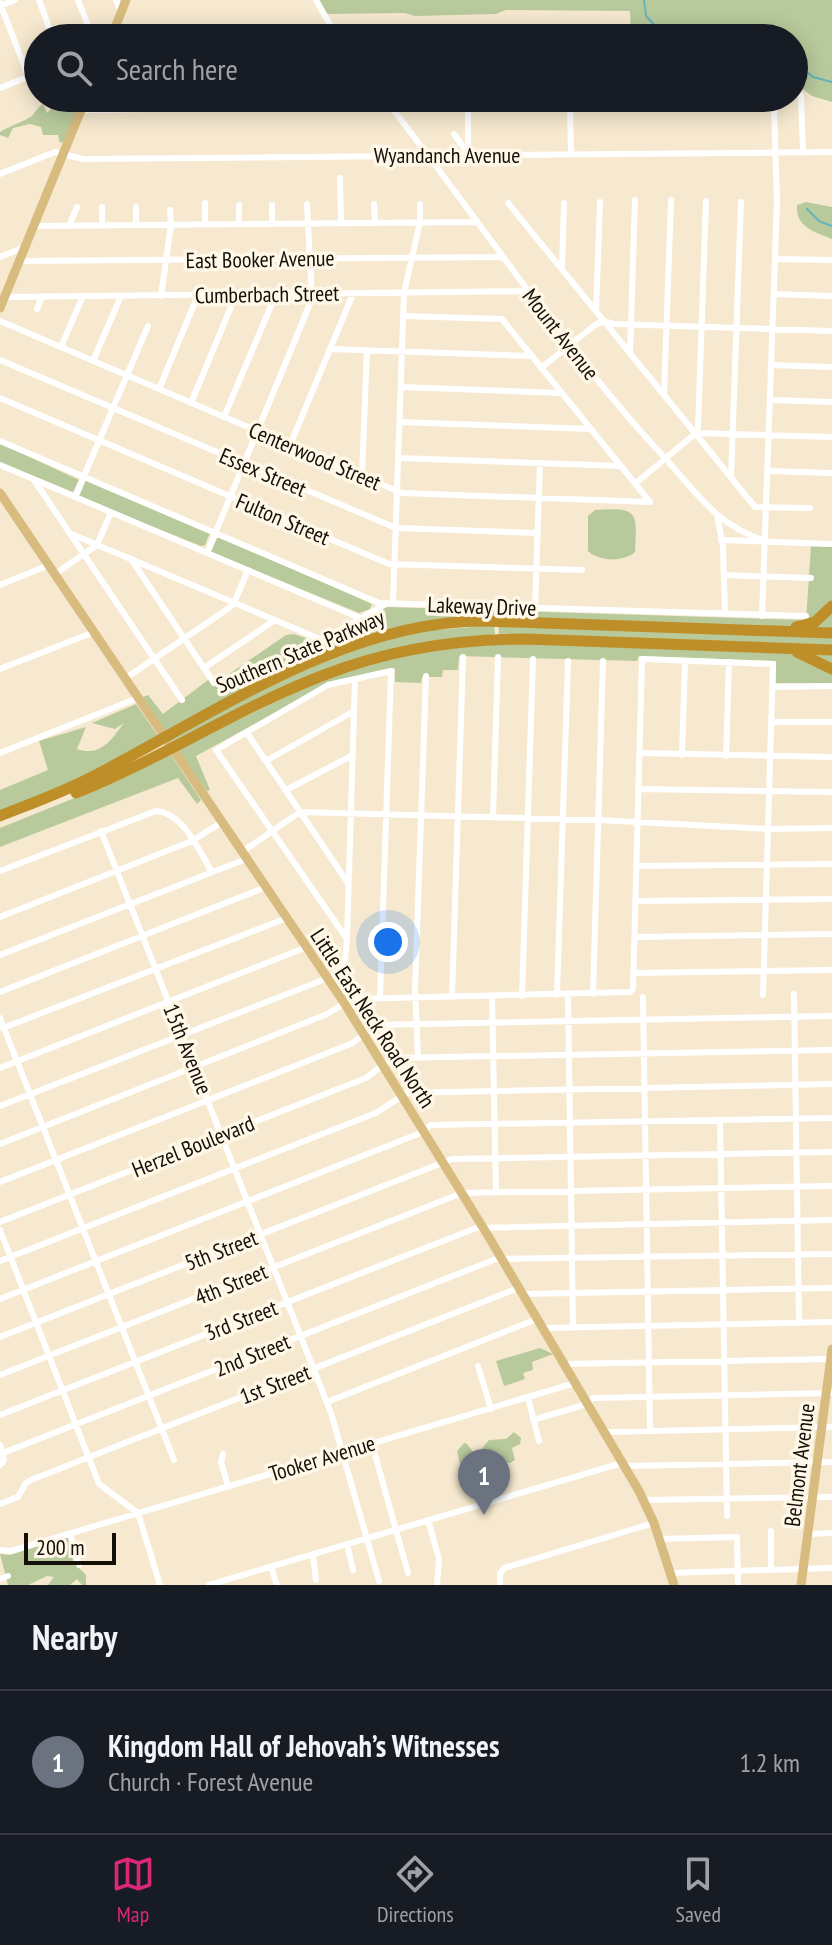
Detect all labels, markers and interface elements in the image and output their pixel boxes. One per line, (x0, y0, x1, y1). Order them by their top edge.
search box (24, 24, 808, 112)
icon: search (52, 46, 96, 90)
text: Search here (116, 49, 238, 88)
street label: Wyandanch Avenue (374, 141, 520, 169)
street label: East Booker Avenue (185, 244, 335, 274)
street label: Cumberbach Street (195, 279, 339, 309)
street label: Mount Avenue (517, 283, 605, 385)
street label: Centerwood Street (245, 416, 385, 496)
street label: Essex Street (215, 441, 311, 503)
street label: Fulton Street (232, 487, 334, 551)
street label: Lakeway Drive (427, 590, 537, 622)
street label: Southern State Parkway (212, 603, 389, 699)
your location (368, 922, 408, 962)
street label: Little East Neck Road North (305, 923, 441, 1113)
street label: 15th Avenue (157, 1000, 219, 1098)
street label: Herzel Boulevard (128, 1109, 258, 1183)
street label: 5th Street (181, 1223, 261, 1277)
street label: 4th Street (191, 1257, 271, 1311)
street label: 3rd Street (201, 1293, 281, 1347)
street label: 2nd Street (210, 1327, 294, 1383)
street label: 1st Street (236, 1358, 314, 1410)
street label: Belmont Avenue (778, 1402, 820, 1528)
street label: Tooker Avenue (265, 1429, 379, 1487)
pin: 1 (458, 1449, 510, 1515)
scale bar (24, 1529, 116, 1565)
text: 200 m (36, 1533, 85, 1561)
text: Nearby (32, 1615, 117, 1659)
text: Kingdom Hall of Jehovah’s Witnesses (108, 1726, 499, 1765)
text: 1 (52, 1746, 64, 1779)
text: 1.2 km (739, 1746, 800, 1779)
text: Church · Forest Avenue (108, 1765, 313, 1798)
tab: Map (111, 1852, 155, 1928)
tab: Directions (377, 1852, 454, 1928)
tab: Saved (676, 1852, 721, 1928)

